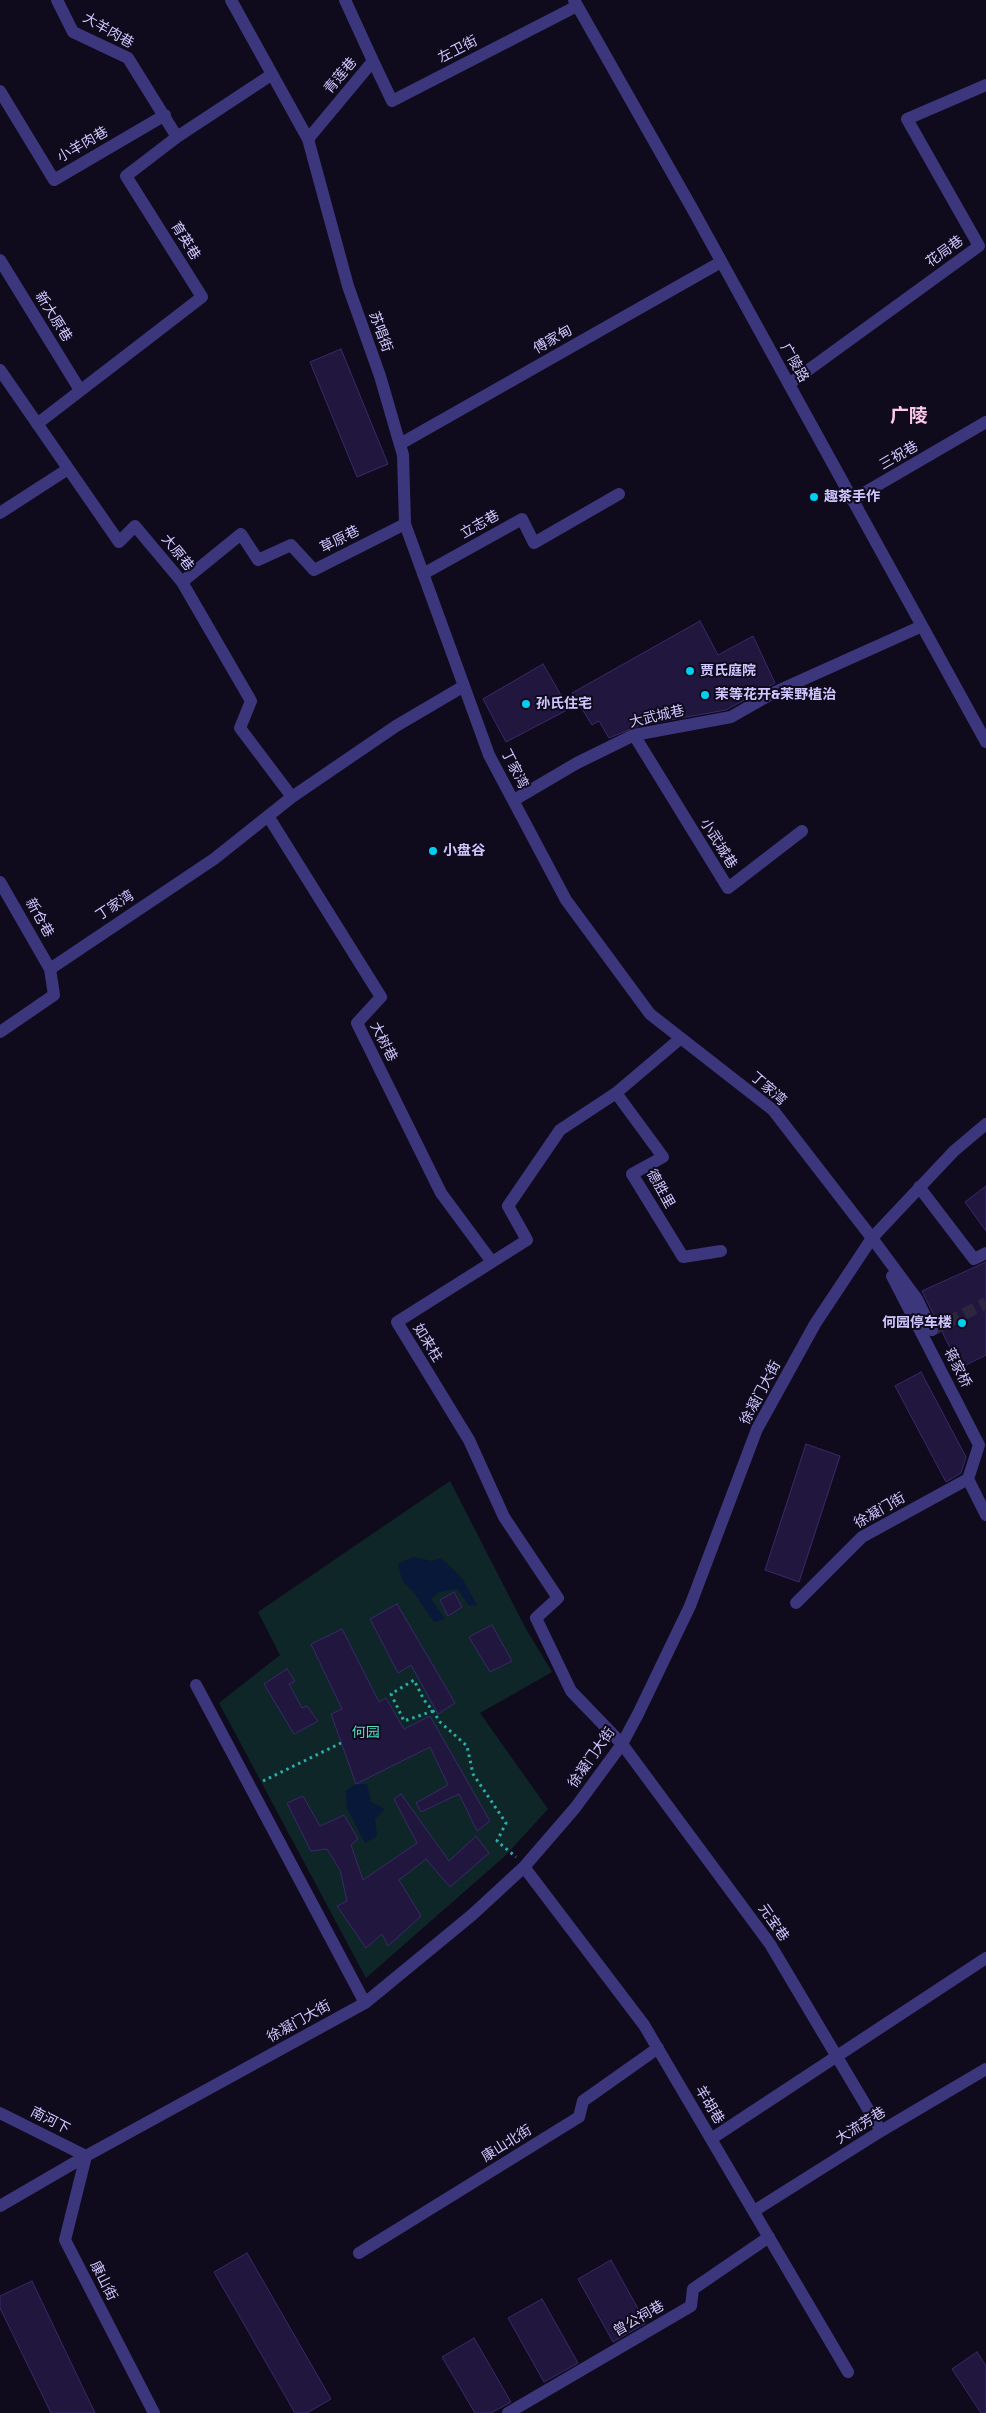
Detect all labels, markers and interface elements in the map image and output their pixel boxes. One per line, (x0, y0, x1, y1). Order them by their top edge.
street label: 大羊肉巷 (80, 10, 136, 52)
street label: 左卫街 (435, 33, 481, 67)
street label: 青莲巷 (321, 55, 361, 97)
street label: 小羊肉巷 (55, 124, 111, 166)
street label: 育英巷 (167, 219, 203, 263)
street label: 花局巷 (923, 233, 967, 271)
street label: 新大原巷 (31, 289, 75, 345)
street label: 苏唱街 (365, 309, 395, 355)
street label: 傅家甸 (531, 322, 575, 358)
street label: 广陵路 (776, 341, 812, 385)
district label: 广陵 (890, 406, 928, 428)
street label: 三祝巷 (877, 438, 921, 474)
place label: 趣茶手作 (824, 489, 880, 505)
marker: 趣茶手作 (808, 491, 820, 503)
street label: 立志巷 (458, 507, 502, 543)
street label: 草原巷 (317, 523, 363, 557)
street label: 大原巷 (157, 531, 197, 575)
place label: 贾氏庭院 (700, 663, 756, 679)
marker: 贾氏庭院 (684, 665, 696, 677)
place label: 茉等花开&茉野植治 (715, 687, 836, 703)
marker: 茉等花开&茉野植治 (699, 689, 711, 701)
place label: 孙氏住宅 (536, 696, 592, 712)
marker: 孙氏住宅 (520, 698, 532, 710)
street label: 大武城巷 (628, 703, 686, 731)
street label: 丁家湾 (497, 746, 531, 792)
street label: 小武城巷 (696, 816, 740, 872)
place label: 小盘谷 (443, 843, 485, 859)
marker: 小盘谷 (427, 845, 439, 857)
street label: 丁家湾 (93, 888, 137, 924)
street label: 新仓巷 (21, 896, 57, 940)
street label: 大树巷 (366, 1019, 400, 1065)
street label: 丁家湾 (747, 1069, 789, 1109)
street label: 德胜里 (642, 1167, 678, 1211)
place label: 何园停车楼 (882, 1315, 952, 1331)
marker: 何园停车楼 (956, 1317, 968, 1329)
street label: 如来柱 (409, 1321, 445, 1365)
street label: 蒋家桥 (940, 1345, 974, 1391)
street label: 徐凝门大街 (737, 1358, 785, 1428)
street label: 徐凝门街 (852, 1490, 908, 1532)
park label: 何园 (352, 1725, 380, 1741)
street label: 徐凝门大街 (565, 1725, 619, 1791)
street label: 元宝巷 (754, 1901, 792, 1945)
street label: 徐凝门大街 (264, 1998, 334, 2046)
street label: 羊胡巷 (691, 2083, 727, 2127)
street label: 南河下 (27, 2104, 73, 2138)
street label: 大流芳巷 (833, 2104, 889, 2148)
street label: 康山北街 (479, 2122, 535, 2166)
street label: 康山街 (86, 2258, 120, 2304)
street label: 曾公祠巷 (611, 2298, 667, 2340)

